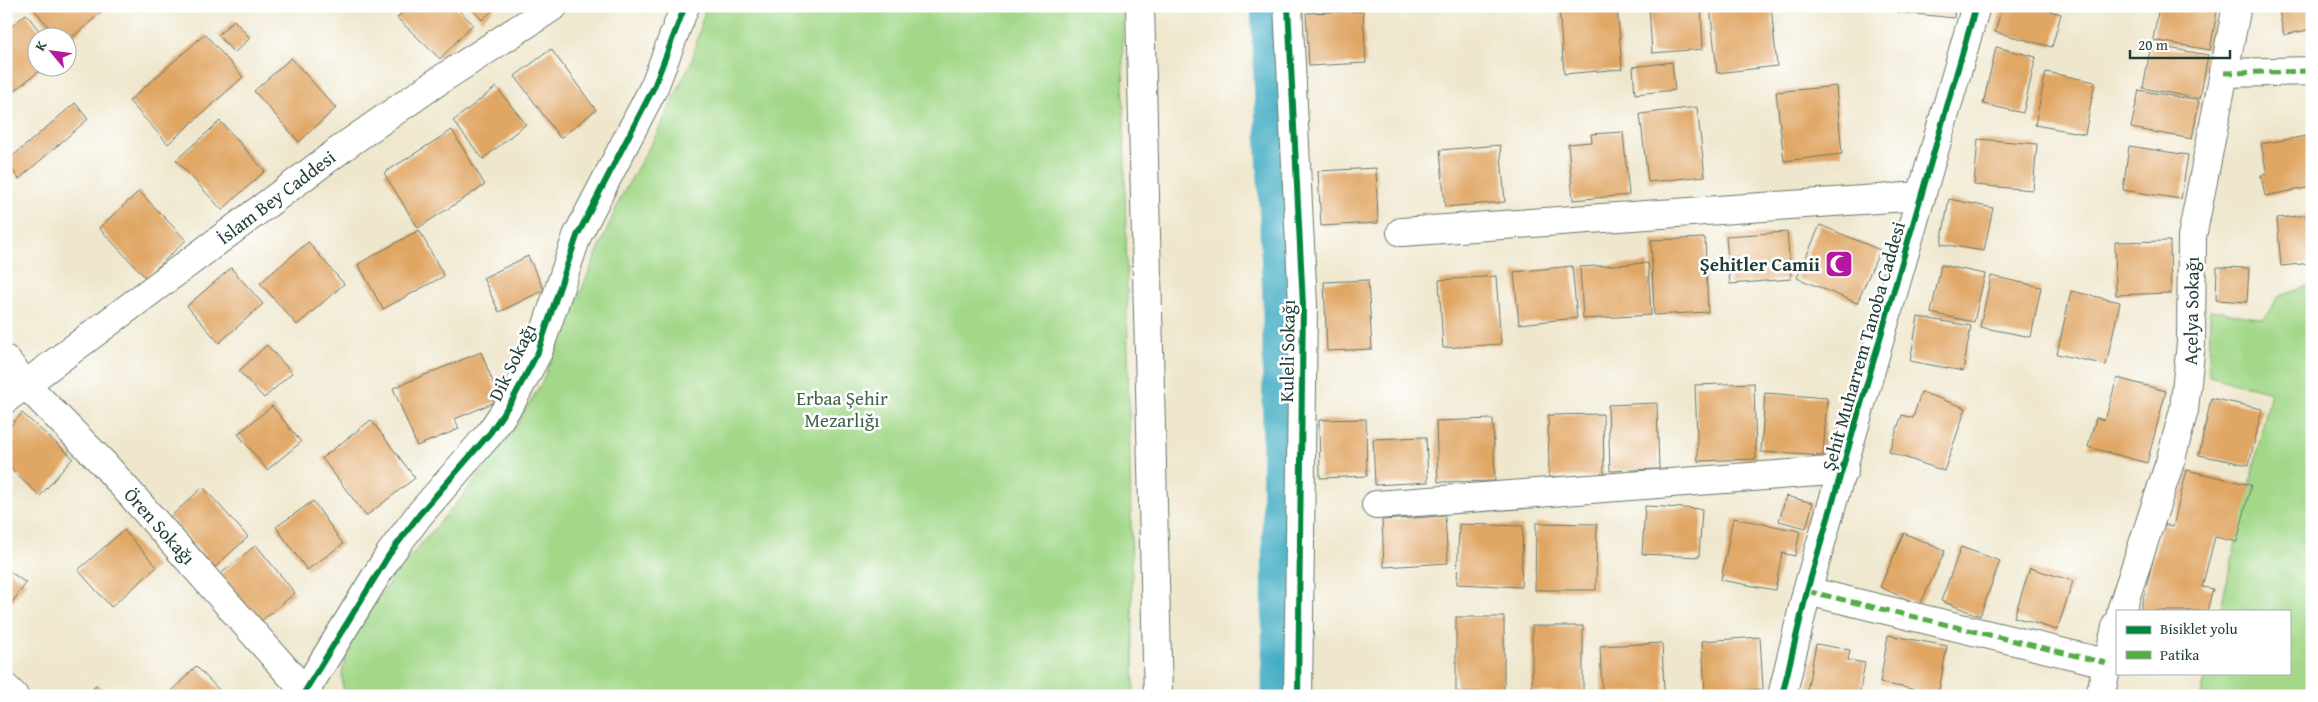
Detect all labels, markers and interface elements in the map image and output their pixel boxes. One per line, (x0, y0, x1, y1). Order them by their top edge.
north arrow (28, 28, 78, 78)
scale bar (2130, 28, 2230, 60)
text: 20 m (2138, 34, 2169, 55)
text: K (30, 37, 52, 54)
street label: İslam Bey Caddesi (211, 143, 341, 251)
street label: Şehit Muharrem Tanoba Caddesi (1814, 218, 1912, 474)
mosque icon: Şehitler Camii (1824, 249, 1854, 279)
place label: Şehitler Camii (1700, 250, 1820, 278)
street label: Açelya Sokağı (2176, 256, 2206, 366)
street label: Kuleli Sokağı (1272, 299, 1302, 403)
street label: Dik Sokağı (481, 319, 543, 405)
park label: Erbaa Şehir Mezarlığı (796, 384, 888, 434)
street label: Ören Sokağı (118, 481, 202, 571)
legend (2116, 610, 2290, 674)
text: Bisiklet yolu (2160, 618, 2238, 639)
text: Patika (2160, 644, 2199, 665)

